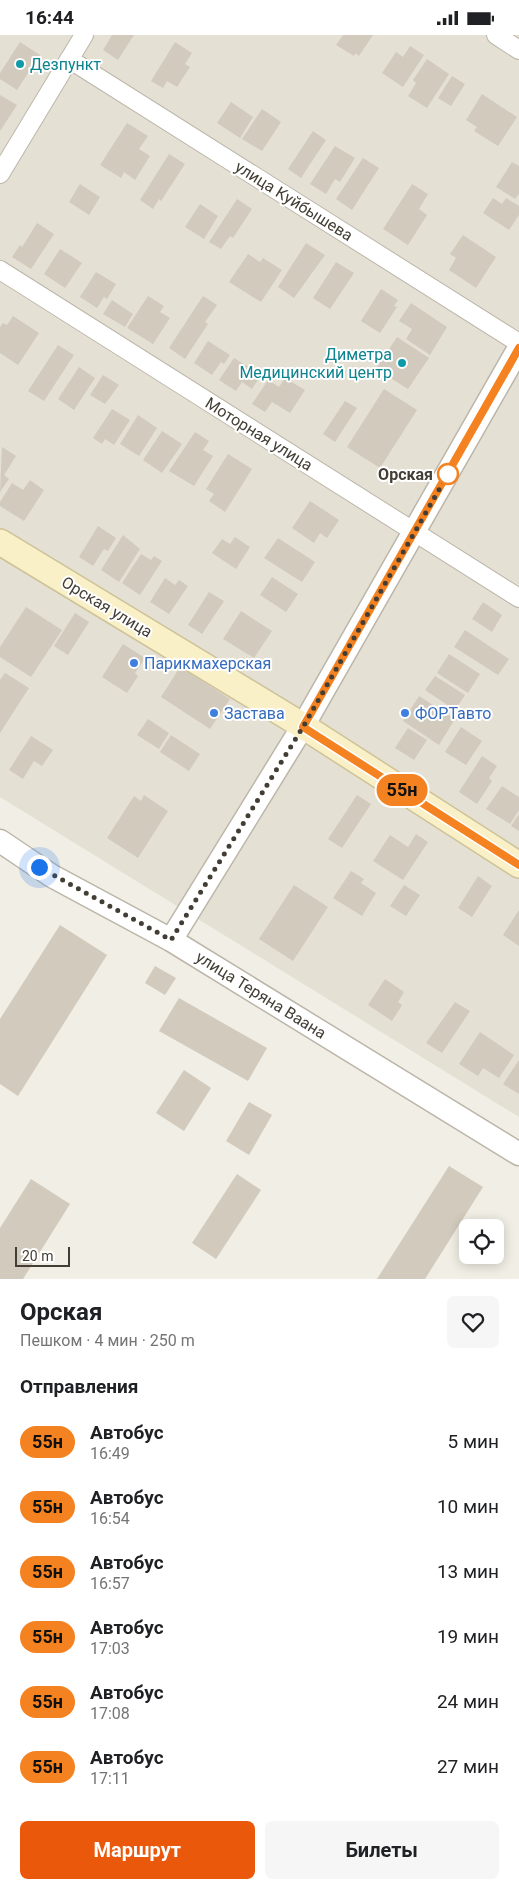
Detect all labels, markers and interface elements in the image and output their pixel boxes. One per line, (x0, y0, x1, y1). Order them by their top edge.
text: 16:44 (25, 6, 74, 29)
place label: Дезпункт (30, 55, 101, 74)
marker: Дезпункт (14, 58, 26, 70)
street label: улица Куйбышева (232, 157, 356, 245)
place label: Диметра Медицинский центр (239, 345, 392, 382)
marker: Диметра Медицинский центр (396, 357, 408, 369)
street label: Моторная улица (202, 393, 316, 475)
marker: Орская (437, 463, 459, 485)
place label: Орская (378, 465, 433, 484)
street label: Орская улица (58, 572, 156, 642)
place label: Парикмахерская (144, 654, 271, 673)
marker: Парикмахерская (128, 657, 140, 669)
place label: Застава (224, 704, 285, 723)
place label: ФОРТавто (415, 704, 491, 723)
marker: Застава (208, 707, 220, 719)
marker: ФОРТавто (399, 707, 411, 719)
line badge: 55н (373, 774, 431, 806)
text: 55н (387, 779, 417, 800)
your location (27, 855, 52, 880)
street label: улица Теряна Ваана (192, 947, 330, 1043)
map controls (459, 1219, 504, 1264)
button: locate (459, 1219, 504, 1264)
scale bar (15, 1244, 70, 1267)
text: 20 m (22, 1248, 54, 1264)
button: heart (447, 1296, 499, 1348)
text: Орская (20, 1298, 102, 1326)
text: Пешком · 4 мин · 250 m (20, 1331, 195, 1350)
text: Отправления (20, 1375, 138, 1398)
text: Автобус (90, 1421, 164, 1444)
text: 5 мин (448, 1430, 499, 1453)
text: 55н (32, 1431, 63, 1452)
text: 16:49 (90, 1444, 130, 1463)
text: Автобус (90, 1486, 164, 1509)
text: 10 мин (437, 1495, 499, 1518)
text: 55н (32, 1496, 63, 1517)
text: 16:54 (90, 1509, 130, 1528)
text: Автобус (90, 1551, 164, 1574)
text: 13 мин (437, 1560, 499, 1583)
text: 55н (32, 1561, 63, 1582)
text: 16:57 (90, 1574, 130, 1593)
text: Автобус (90, 1616, 164, 1639)
text: 19 мин (437, 1625, 499, 1648)
text: 55н (32, 1626, 63, 1647)
text: 17:03 (90, 1639, 130, 1658)
text: Автобус (90, 1681, 164, 1704)
text: 24 мин (437, 1690, 499, 1713)
text: 55н (32, 1691, 63, 1712)
text: 17:08 (90, 1704, 130, 1723)
text: Автобус (90, 1746, 164, 1769)
text: 27 мин (437, 1755, 499, 1778)
text: 55н (32, 1756, 63, 1777)
text: 17:11 (90, 1769, 130, 1788)
button: Маршрут (20, 1821, 255, 1879)
button: Билеты (265, 1821, 499, 1879)

